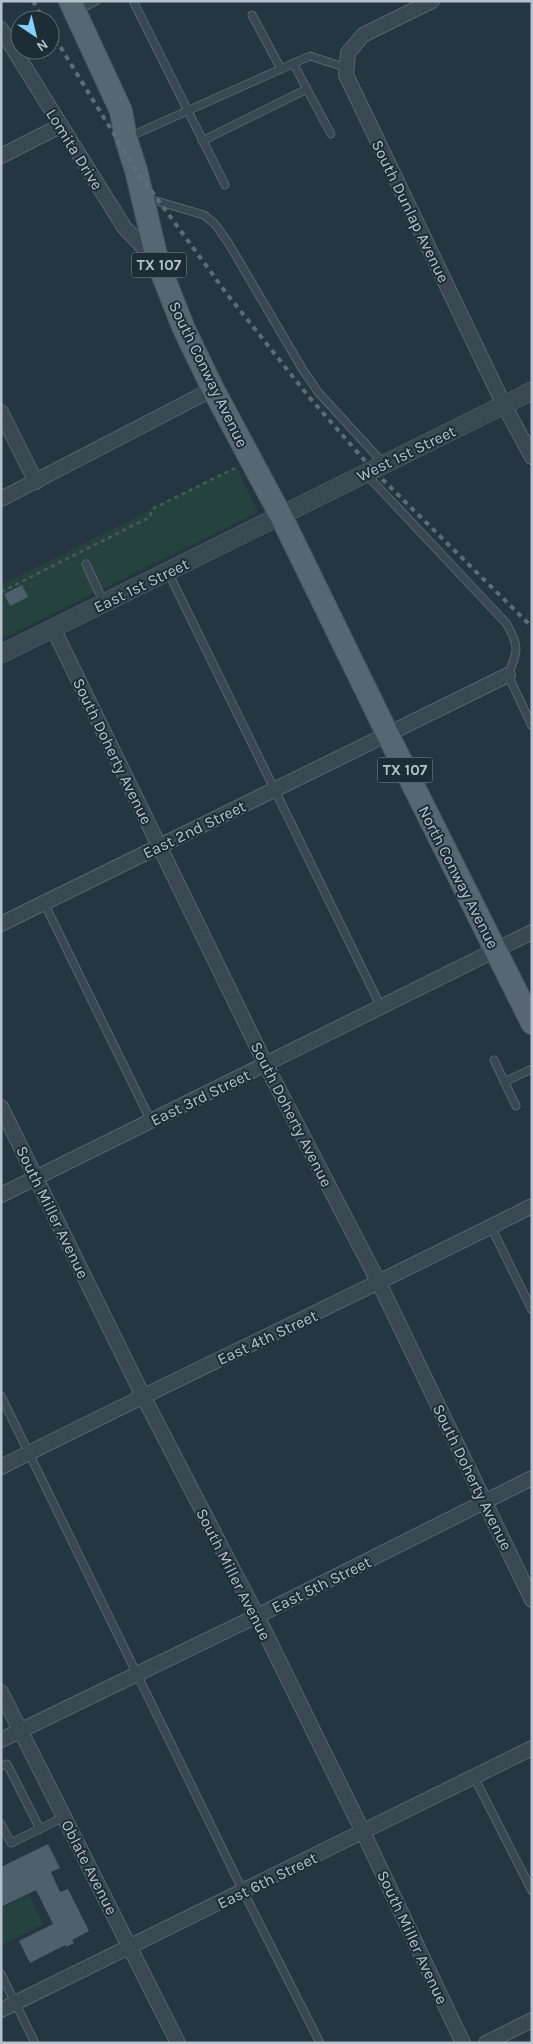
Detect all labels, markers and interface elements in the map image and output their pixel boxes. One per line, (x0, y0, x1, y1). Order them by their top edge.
north arrow (10, 10, 60, 60)
text: N (33, 35, 51, 55)
street label: Lomita Drive (42, 105, 107, 193)
street label: South Dunlap Avenue (368, 137, 453, 286)
road number: TX 107 (132, 252, 186, 278)
street label: South Conway Avenue (165, 298, 252, 450)
street label: West 1st Street (354, 421, 459, 486)
street label: East 1st Street (91, 554, 192, 617)
street label: South Doherty Avenue (69, 675, 156, 827)
road number: TX 107 (378, 758, 432, 782)
street label: East 2nd Street (140, 796, 249, 863)
street label: North Conway Avenue (414, 803, 503, 952)
street label: South Doherty Avenue (247, 1038, 336, 1190)
street label: East 3rd Street (147, 1065, 253, 1130)
street label: South Miller Avenue (12, 1143, 93, 1282)
street label: East 4th Street (214, 1306, 320, 1369)
street label: South Doherty Avenue (429, 1401, 516, 1553)
street label: South Miller Avenue (192, 1505, 275, 1643)
street label: East 5th Street (268, 1552, 374, 1617)
street label: Oblate Avenue (58, 1817, 122, 1918)
street label: East 6th Street (214, 1848, 320, 1913)
street label: South Miller Avenue (373, 1867, 452, 2007)

